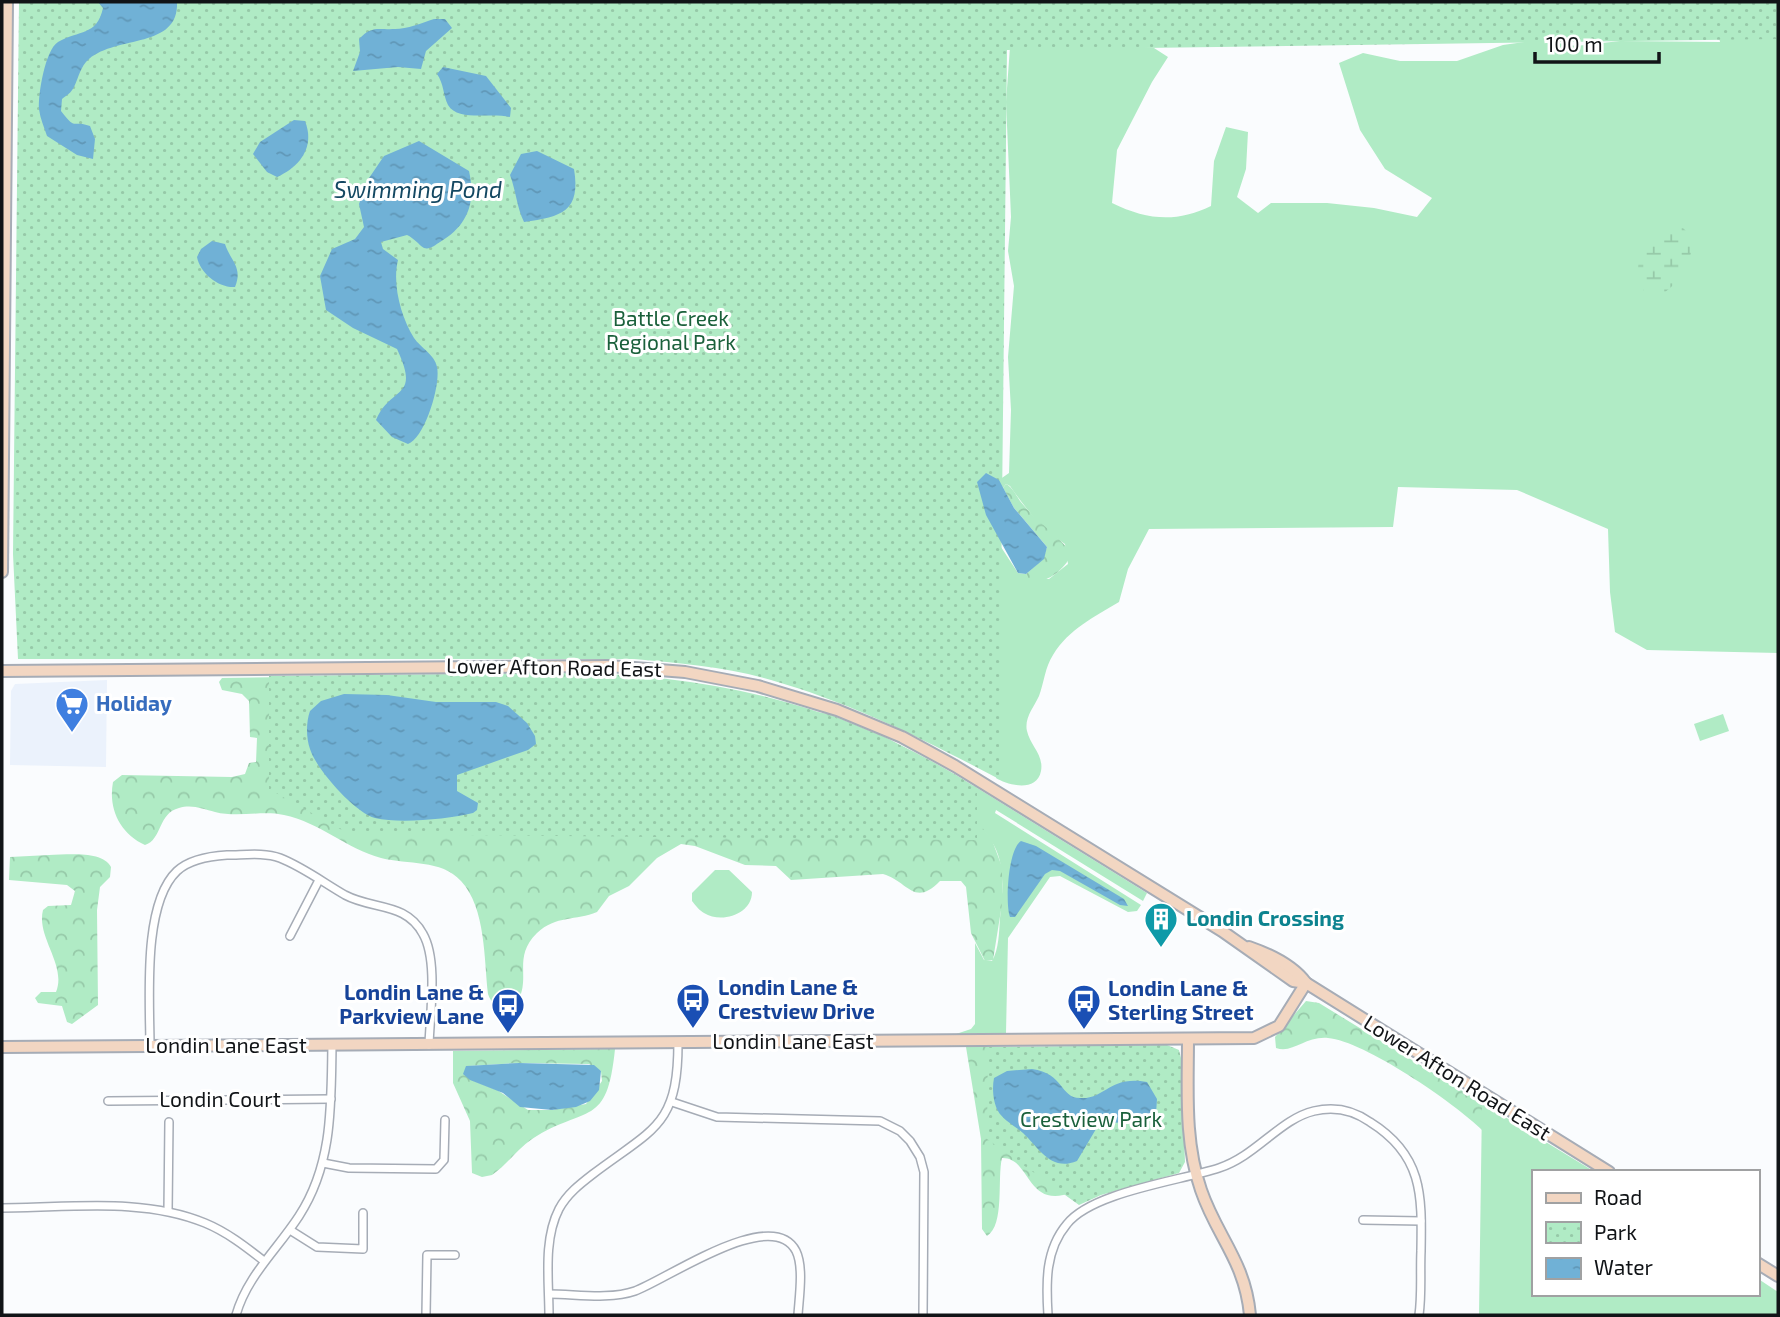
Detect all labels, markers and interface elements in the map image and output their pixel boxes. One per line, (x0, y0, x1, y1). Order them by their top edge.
scale bar (1535, 21, 1659, 65)
text: 100 m (1546, 31, 1603, 56)
water label: Swimming Pond (334, 175, 502, 203)
park label: Battle Creek Regional Park (606, 305, 736, 354)
street label: Lower Afton Road East (446, 652, 662, 681)
supermarket icon: Holiday (53, 685, 91, 734)
place label: Holiday (96, 690, 172, 716)
building icon: Londin Crossing (1142, 900, 1180, 949)
place label: Londin Crossing (1186, 905, 1344, 930)
place label: Londin Lane & Crestview Drive (718, 974, 875, 1023)
place label: Londin Lane & Sterling Street (1108, 975, 1254, 1024)
place label: Londin Lane & Parkview Lane (339, 979, 484, 1028)
bus stop icon: Londin Lane & Crestview Drive (674, 981, 712, 1030)
bus stop icon: Londin Lane & Sterling Street (1065, 982, 1103, 1031)
bus stop icon: Londin Lane & Parkview Lane (489, 986, 527, 1035)
street label: Lower Afton Road East (1360, 1009, 1556, 1145)
street label: Londin Lane East (712, 1028, 874, 1053)
street label: Londin Lane East (145, 1032, 307, 1057)
street label: Londin Court (159, 1086, 281, 1111)
park label: Crestview Park (1020, 1106, 1162, 1131)
legend (1532, 1170, 1759, 1296)
text: Road (1594, 1184, 1642, 1209)
text: Park (1594, 1219, 1637, 1244)
text: Water (1594, 1254, 1653, 1279)

